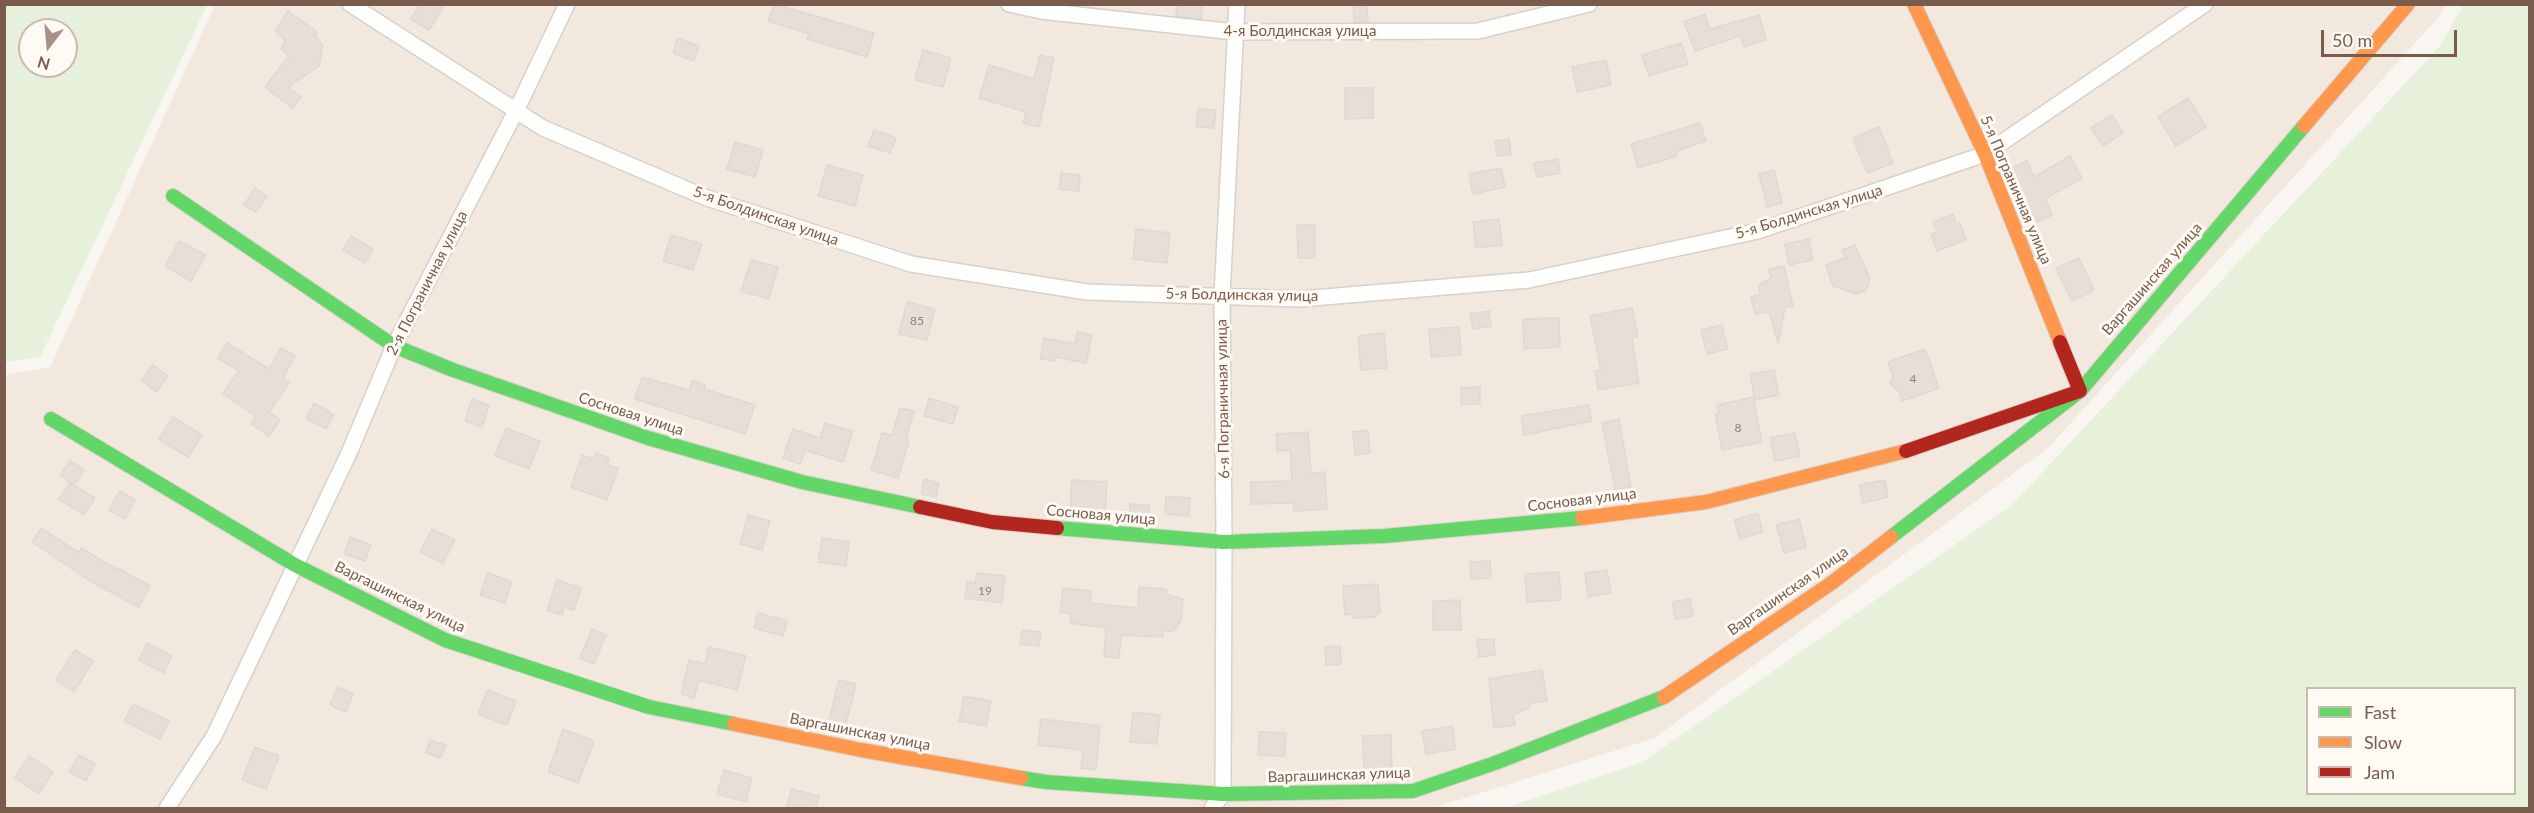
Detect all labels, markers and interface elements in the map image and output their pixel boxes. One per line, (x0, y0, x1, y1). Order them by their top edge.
north arrow (18, 18, 78, 78)
scale bar (2324, 18, 2460, 56)
street label: 4-я Болдинская улица (1224, 22, 1376, 40)
text: 50 m (2332, 29, 2372, 51)
text: N (35, 53, 52, 75)
street label: 5-я Пограничная улица (1977, 113, 2055, 267)
street label: 5-я Болдинская улица (1733, 181, 1885, 243)
street label: 5-я Болдинская улица (691, 183, 841, 249)
street label: 2-я Пограничная улица (383, 208, 471, 358)
street label: Варгашинская улица (2098, 219, 2206, 339)
street label: 5-я Болдинская улица (1165, 285, 1319, 305)
house number: 85 (910, 314, 924, 328)
street label: 6-я Пограничная улица (1213, 319, 1233, 479)
house number: 4 (1910, 372, 1916, 386)
street label: Сосновая улица (576, 389, 686, 439)
house number: 8 (1735, 421, 1741, 435)
street label: Сосновая улица (1527, 484, 1637, 516)
street label: Сосновая улица (1046, 501, 1156, 529)
street label: Варгашинская улица (1724, 543, 1852, 639)
street label: Варгашинская улица (332, 558, 468, 636)
house number: 19 (978, 584, 992, 598)
legend (2306, 687, 2516, 795)
text: Fast (2364, 701, 2396, 723)
street label: Варгашинская улица (788, 710, 932, 754)
text: Slow (2364, 731, 2402, 753)
text: Jam (2364, 761, 2395, 783)
street label: Варгашинская улица (1267, 764, 1411, 786)

